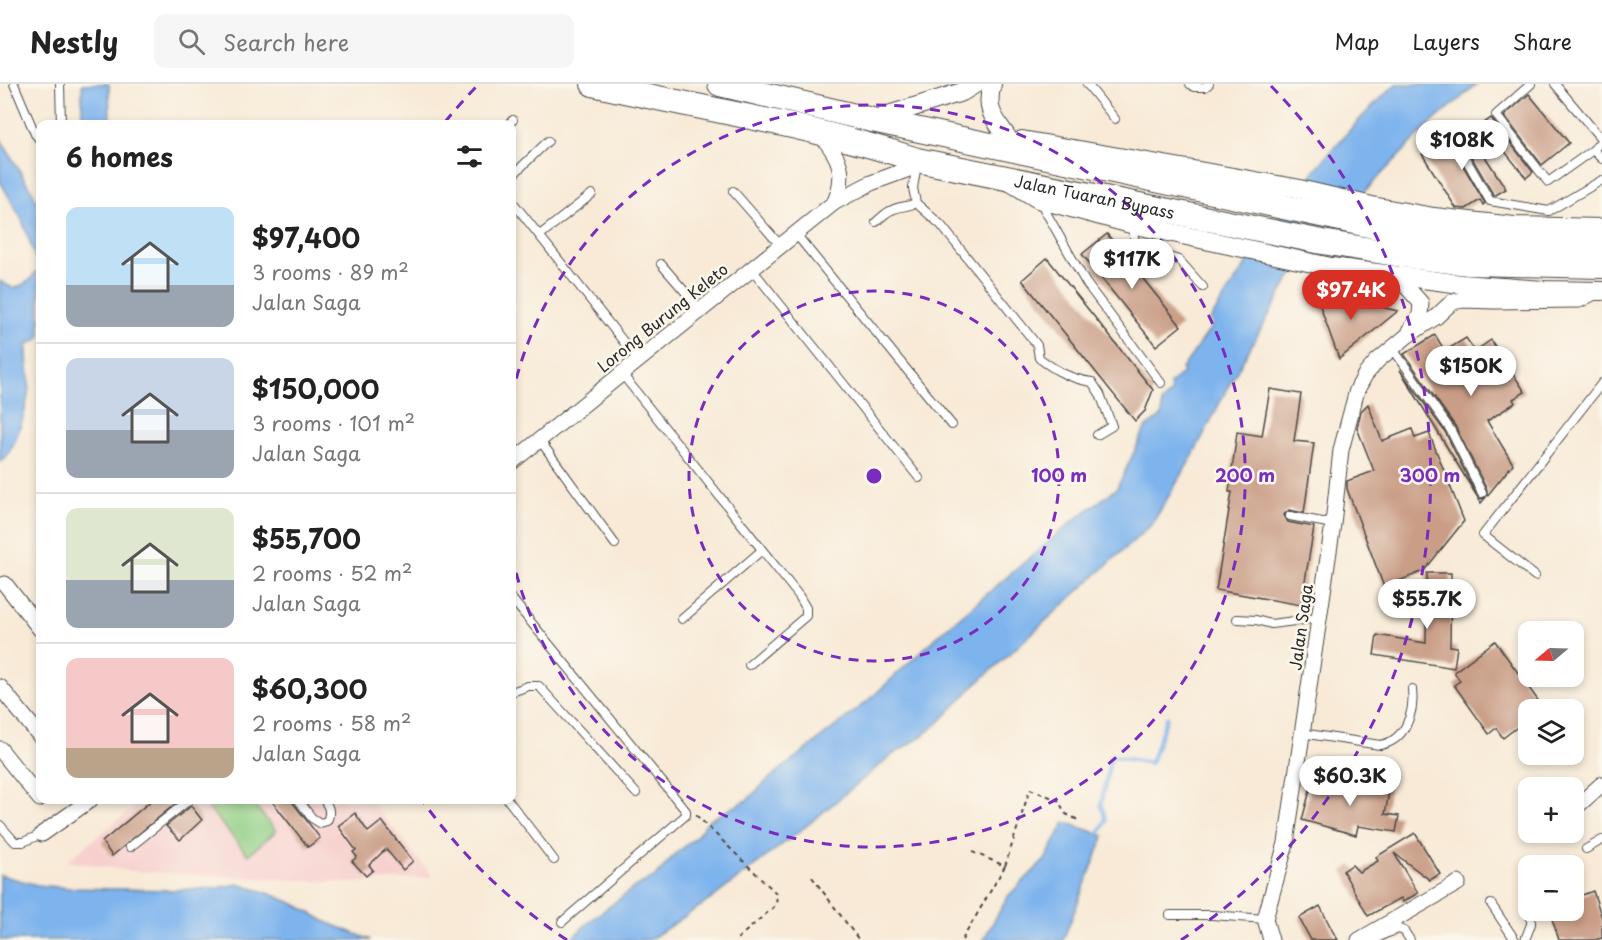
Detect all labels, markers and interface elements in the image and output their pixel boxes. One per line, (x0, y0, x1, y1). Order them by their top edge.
search box (154, 14, 574, 68)
text: Nestly (30, 20, 118, 63)
icon: search (175, 25, 208, 58)
text: Search here (223, 25, 349, 58)
text: Map (1335, 25, 1379, 57)
text: Layers (1412, 25, 1480, 57)
text: Share (1513, 25, 1572, 57)
pin: $108K (1420, 120, 1504, 171)
text: $108K (1430, 124, 1494, 154)
text: 6 homes (66, 137, 173, 176)
icon: filters (453, 140, 486, 173)
street label: Jalan Tuaran Bypass (1012, 168, 1177, 224)
text: $97,400 (252, 218, 360, 257)
icon: home (114, 231, 186, 303)
pin: $117K (1090, 239, 1174, 290)
text: $117K (1103, 243, 1161, 273)
text: 3 rooms · 89 m² (252, 257, 409, 287)
street label: Lorong Burung Keleto (592, 257, 733, 377)
pin: $97.4K (1302, 270, 1400, 321)
text: $97.4K (1316, 274, 1386, 304)
text: Jalan Saga (252, 287, 361, 317)
pin: $150K (1429, 346, 1513, 397)
text: $150K (1439, 350, 1503, 380)
text: $150,000 (252, 369, 380, 408)
icon: home (114, 382, 186, 454)
text: 3 rooms · 101 m² (252, 408, 415, 438)
text: Jalan Saga (252, 438, 361, 468)
text: 100 m (1031, 461, 1087, 488)
text: 200 m (1215, 461, 1275, 488)
text: 300 m (1400, 461, 1460, 488)
centre of rings (864, 466, 884, 486)
text: $55,700 (252, 519, 361, 558)
icon: home (114, 532, 186, 604)
text: 2 rooms · 52 m² (252, 558, 412, 588)
pin: $55.7K (1378, 579, 1476, 630)
street label: Jalan Saga (1282, 582, 1318, 672)
text: $55.7K (1392, 583, 1462, 613)
text: Jalan Saga (252, 588, 361, 618)
north arrow (1518, 621, 1584, 687)
map controls (1518, 621, 1584, 921)
text: $60,300 (252, 669, 368, 708)
icon: home (114, 682, 186, 754)
button: layers (1518, 699, 1584, 765)
text: 2 rooms · 58 m² (252, 708, 411, 738)
text: Jalan Saga (252, 738, 361, 768)
pin: $60.3K (1301, 756, 1399, 807)
text: $60.3K (1313, 760, 1387, 790)
button: + (1518, 777, 1584, 843)
button: − (1518, 855, 1584, 921)

